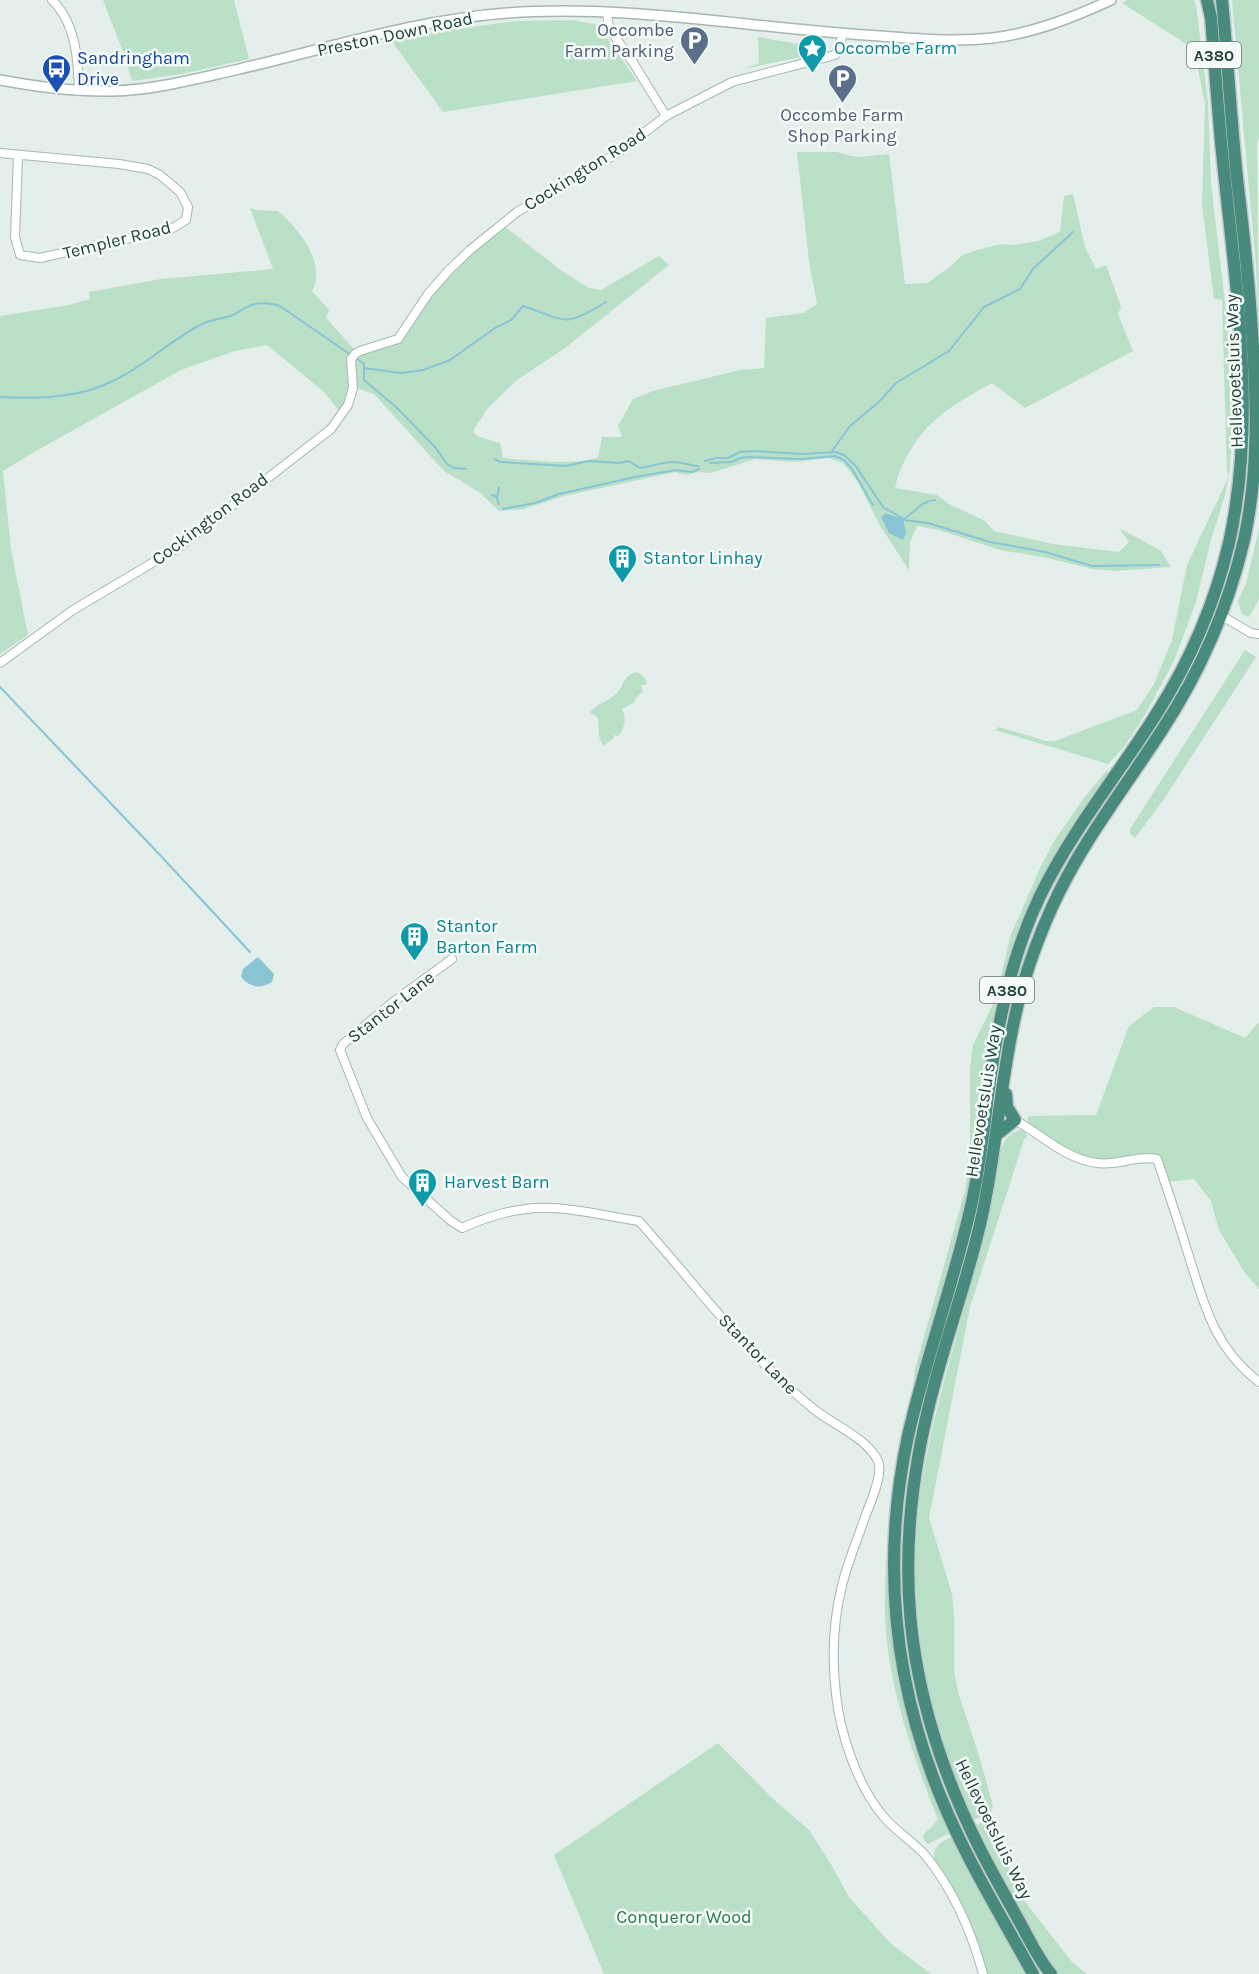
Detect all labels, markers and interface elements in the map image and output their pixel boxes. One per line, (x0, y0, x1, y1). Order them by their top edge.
street label: Preston Down Road (315, 7, 475, 61)
place label: Occombe Farm Parking (565, 19, 674, 62)
parking icon: Occombe Farm Parking (679, 24, 711, 66)
place icon: Occombe Farm (797, 32, 829, 74)
place label: Occombe Farm (834, 37, 957, 59)
road number: A380 (1187, 42, 1241, 68)
place label: Sandringham Drive (77, 47, 190, 90)
bus stop icon: Sandringham Drive (40, 52, 72, 94)
parking icon: Occombe Farm Shop Parking (826, 62, 858, 104)
place label: Occombe Farm Shop Parking (780, 104, 904, 147)
street label: Cockington Road (520, 123, 650, 215)
street label: Templer Road (61, 216, 173, 264)
street label: Hellevoetsluis Way (1220, 293, 1248, 448)
street label: Cockington Road (148, 468, 272, 570)
building icon: Stantor Linhay (606, 542, 638, 584)
place label: Stantor Linhay (643, 547, 763, 569)
place label: Stantor Barton Farm (436, 915, 538, 958)
building icon: Stantor Barton Farm (399, 920, 431, 962)
street label: Stantor Lane (343, 966, 439, 1048)
road number: A380 (980, 977, 1034, 1003)
street label: Hellevoetsluis Way (960, 1023, 1006, 1179)
building icon: Harvest Barn (407, 1166, 439, 1208)
place label: Harvest Barn (444, 1171, 550, 1193)
street label: Stantor Lane (714, 1309, 802, 1399)
street label: Hellevoetsluis Way (950, 1755, 1038, 1903)
park label: Conqueror Wood (616, 1906, 752, 1928)

